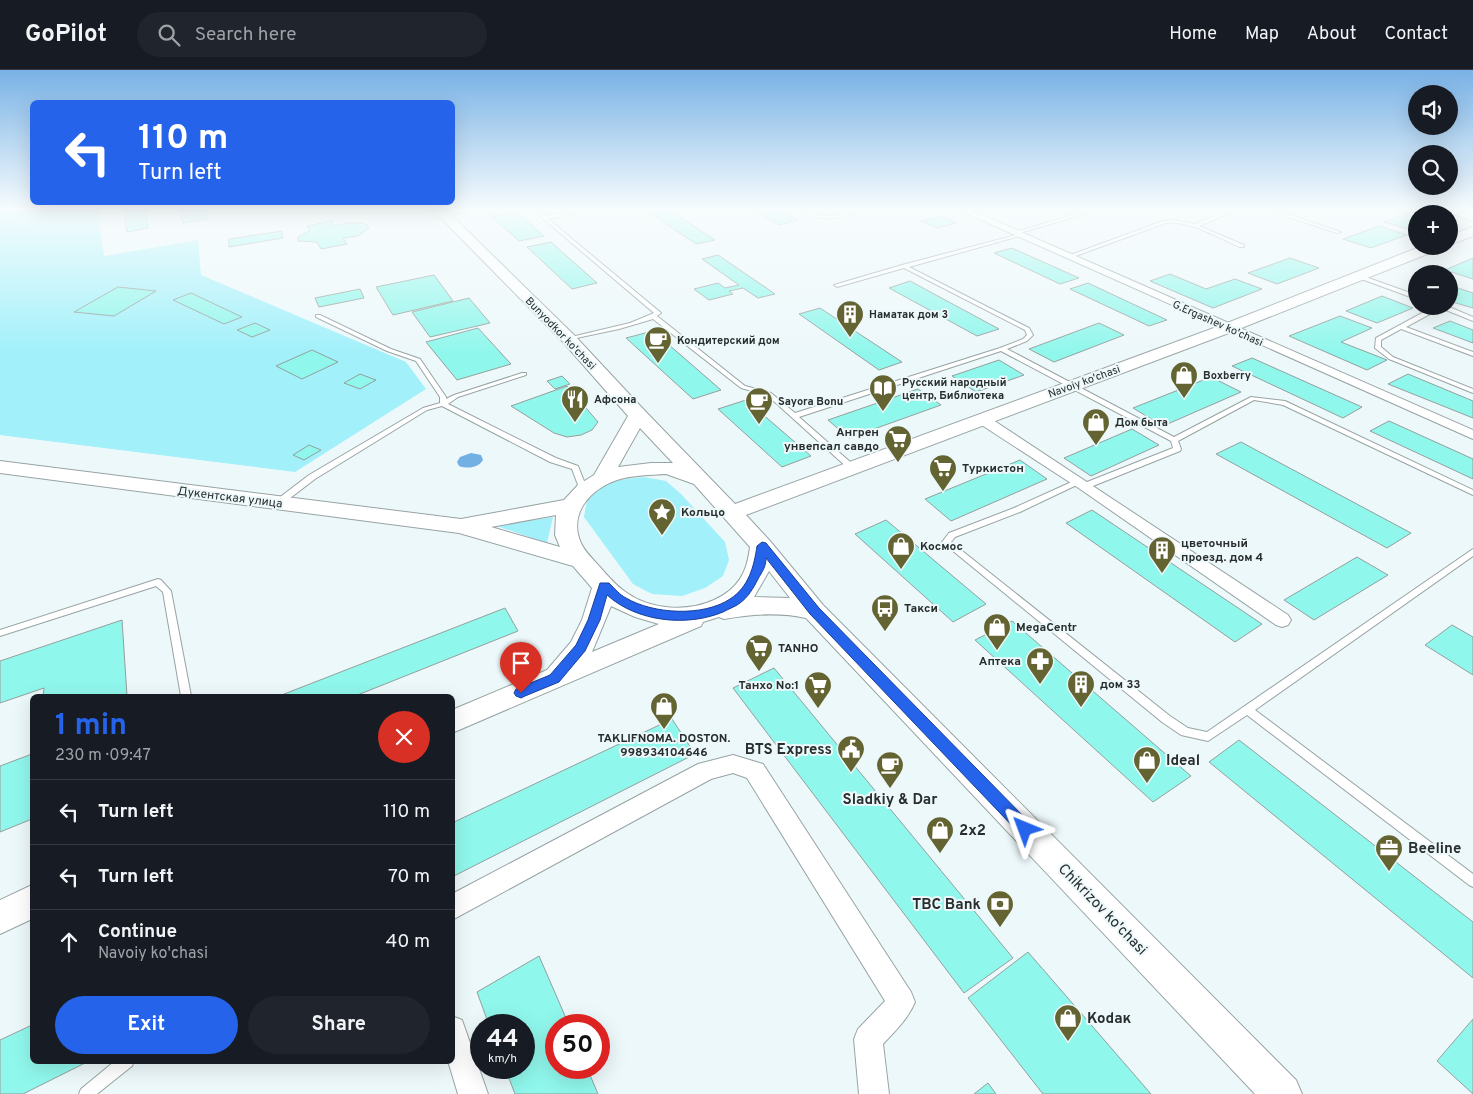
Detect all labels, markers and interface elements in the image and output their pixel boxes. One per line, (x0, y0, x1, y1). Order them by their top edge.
search box (137, 12, 487, 57)
text: GoPilot (25, 20, 107, 50)
icon: search (155, 21, 183, 49)
text: Search here (195, 23, 296, 47)
text: Home (1169, 23, 1217, 46)
text: Map (1245, 23, 1279, 46)
text: About (1307, 23, 1356, 46)
text: Contact (1384, 23, 1448, 46)
map controls (1408, 85, 1458, 315)
button: sound (1408, 85, 1458, 135)
text: 110 m (138, 117, 228, 161)
icon: left (55, 120, 120, 185)
button: search (1408, 145, 1458, 195)
text: Turn left (138, 160, 221, 187)
button: + (1408, 205, 1458, 255)
button: − (1408, 265, 1458, 315)
street label: Bunyodkor ko'chasi (522, 294, 599, 373)
street label: G.Ergashev ko'chasi (1170, 298, 1265, 350)
building icon: Наматак дом 3 (835, 299, 865, 338)
place label: Наматак дом 3 (869, 308, 948, 322)
cafe icon: Кондитерский дом (643, 325, 673, 364)
place label: Кондитерский дом (677, 334, 780, 348)
shop icon: Boxberry (1169, 360, 1199, 399)
street label: Navoiy ko'chasi (1046, 362, 1122, 401)
place label: Boxberry (1203, 369, 1251, 383)
library icon: Русский народный центр, Библиотека (868, 373, 898, 412)
place label: Русский народный центр, Библиотека (902, 376, 1007, 403)
restaurant icon: Афсона (560, 384, 590, 423)
cafe icon: Sayora Bonu (744, 386, 774, 425)
place label: Афсона (594, 393, 636, 407)
place label: Sayora Bonu (778, 395, 843, 409)
shop icon: Дом быта (1081, 407, 1111, 446)
place label: Дом быта (1115, 416, 1168, 430)
supermarket icon: Ангрен унвепсал савдо (883, 424, 913, 463)
place label: Ангрен унвепсал савдо (784, 425, 879, 455)
supermarket icon: Туркистон (928, 453, 958, 492)
place label: Туркистон (962, 461, 1024, 477)
street label: Дукентская улица (176, 484, 283, 512)
place icon: Кольцо (647, 497, 677, 536)
place label: Кольцо (681, 505, 725, 521)
shop icon: Космос (886, 531, 916, 570)
building icon: цветочный проезд. дом 4 (1147, 535, 1177, 574)
place label: цветочный проезд. дом 4 (1181, 536, 1264, 566)
place label: Космос (920, 539, 963, 555)
bus stop icon: Такси (870, 593, 900, 632)
place label: Такси (904, 601, 938, 617)
shop icon: MegaCentr (982, 612, 1012, 651)
place label: MegaCentr (1016, 620, 1077, 636)
supermarket icon: TANHO (744, 633, 774, 672)
place label: TANHO (778, 641, 818, 657)
pin (500, 642, 542, 693)
pharmacy icon: Аптека (1025, 646, 1055, 685)
icon: arrive (507, 649, 535, 677)
place label: Аптека (979, 654, 1021, 670)
building icon: дом 33 (1066, 669, 1096, 708)
supermarket icon: Танхо No:1 (803, 670, 833, 709)
place label: дом 33 (1100, 677, 1141, 693)
place label: Танхо No:1 (738, 678, 799, 694)
shop icon: TAKLIFNOMA. DOSTON. 998934104646 (649, 691, 679, 730)
text: 1 min (55, 708, 127, 745)
button: close (378, 711, 430, 763)
place label: TAKLIFNOMA. DOSTON. 998934104646 (598, 731, 731, 761)
public building icon: BTS Express (836, 734, 866, 773)
place label: BTS Express (745, 741, 832, 760)
shop icon: Ideal (1132, 745, 1162, 784)
text: 230 m · 09:47 (55, 746, 151, 766)
cafe icon: Sladkiy & Dar (875, 750, 905, 789)
place label: Ideal (1166, 752, 1200, 771)
place label: Sladkiy & Dar (842, 791, 938, 810)
icon: left (55, 798, 83, 826)
text: Turn left (98, 800, 174, 824)
text: 110 m (383, 800, 430, 824)
position arrow (998, 802, 1050, 854)
shop icon: 2х2 (925, 815, 955, 854)
place label: 2х2 (959, 822, 986, 841)
office icon: Beeline (1374, 833, 1404, 872)
place label: Beeline (1408, 840, 1461, 859)
street label: Chikrizov ko'chasi (1053, 860, 1151, 960)
icon: left (55, 863, 83, 891)
text: Turn left (98, 865, 174, 889)
text: 70 m (388, 865, 430, 889)
bank icon: TBC Bank (985, 889, 1015, 928)
place label: TBC Bank (912, 896, 981, 915)
text: Continue (98, 920, 177, 944)
icon: ahead (55, 928, 83, 956)
text: 40 m (385, 930, 430, 954)
text: Navoiy ko'chasi (98, 944, 208, 964)
button: Exit (55, 996, 238, 1054)
button: Share (248, 996, 430, 1054)
shop icon: Kodaк (1053, 1003, 1083, 1042)
place label: Kodaк (1087, 1010, 1132, 1029)
speed limit sign: 50 (545, 1014, 610, 1079)
text: 44 (486, 1024, 519, 1056)
text: km/h (488, 1051, 517, 1067)

